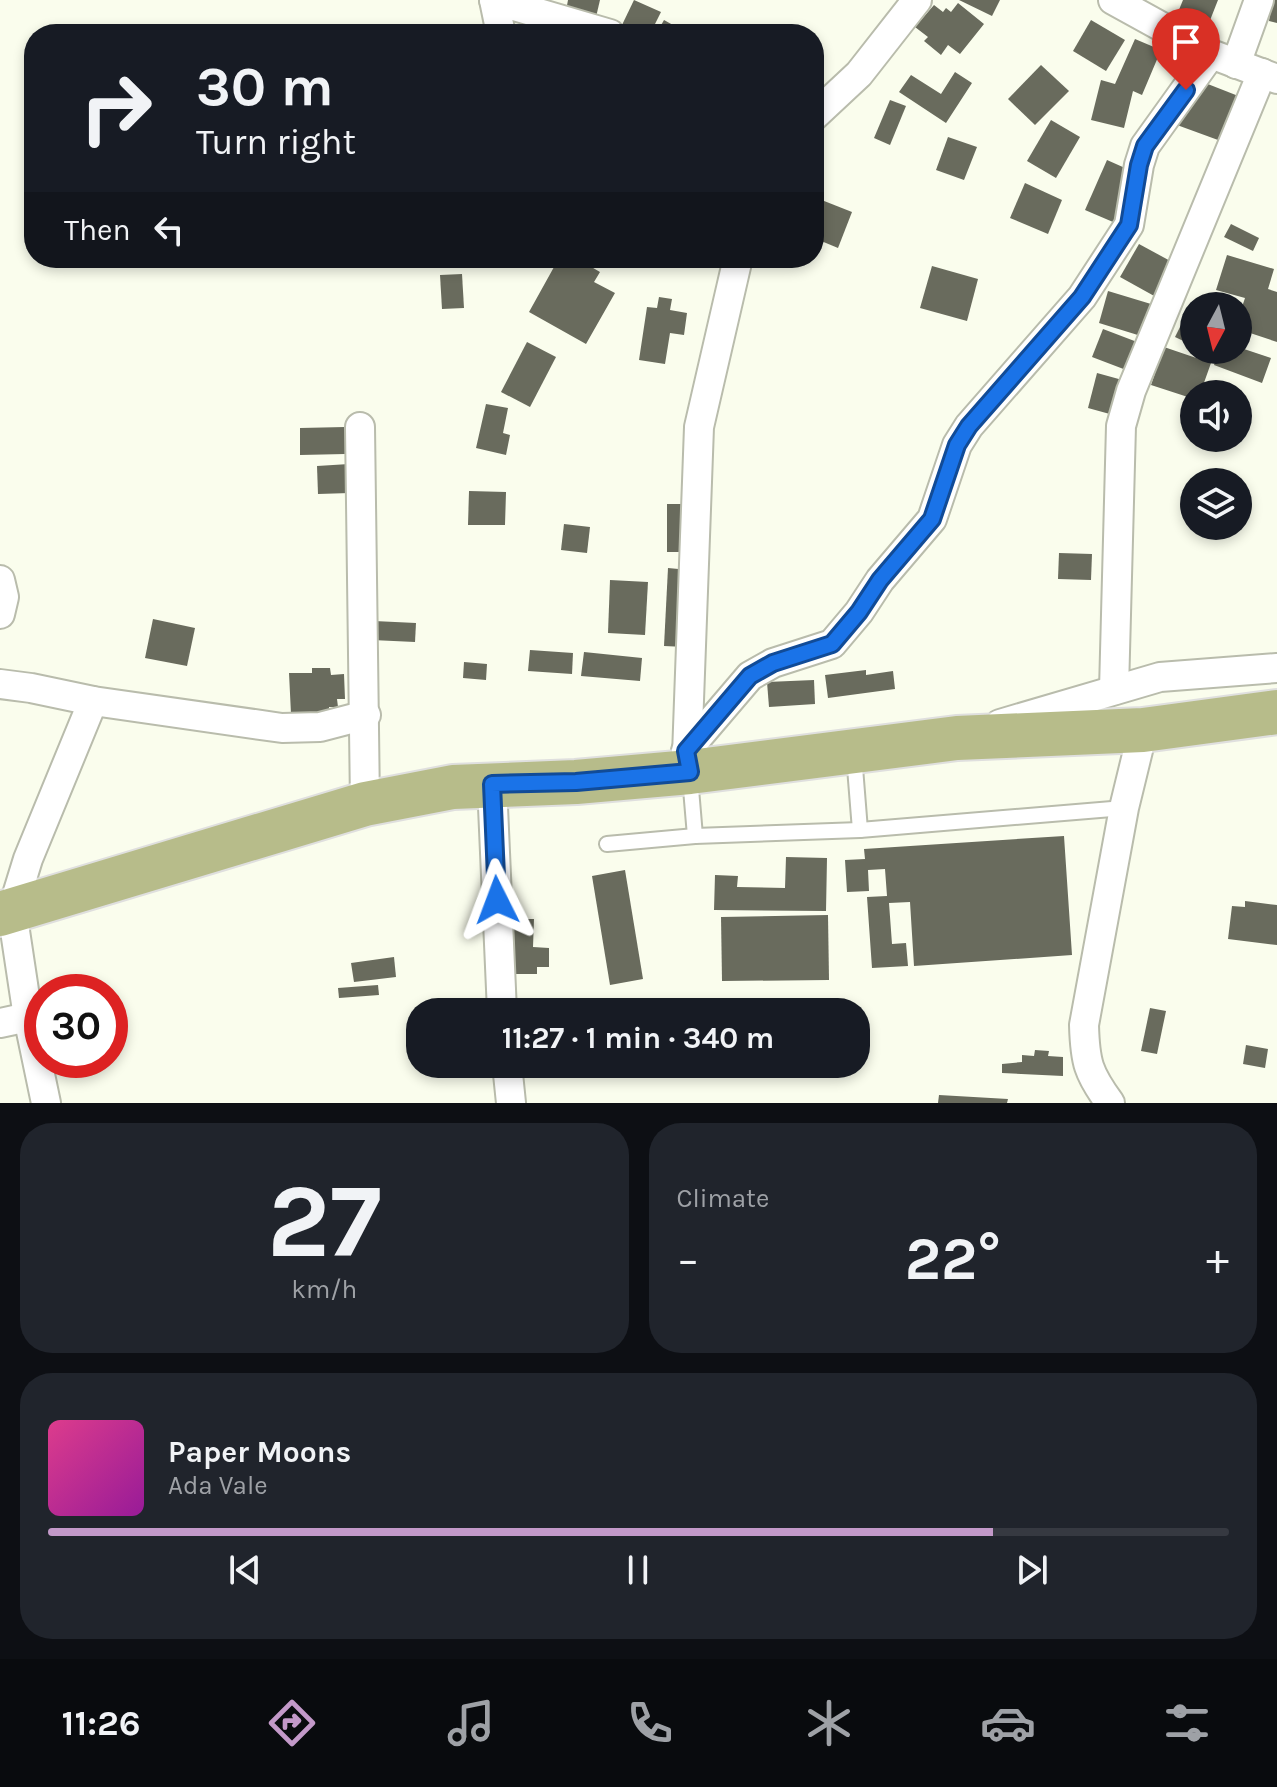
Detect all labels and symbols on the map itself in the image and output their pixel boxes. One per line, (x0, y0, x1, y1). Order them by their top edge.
pin (1152, 8, 1220, 90)
north arrow (1180, 292, 1252, 364)
position arrow (455, 858, 539, 942)
speed limit sign: 30 (24, 974, 128, 1078)

